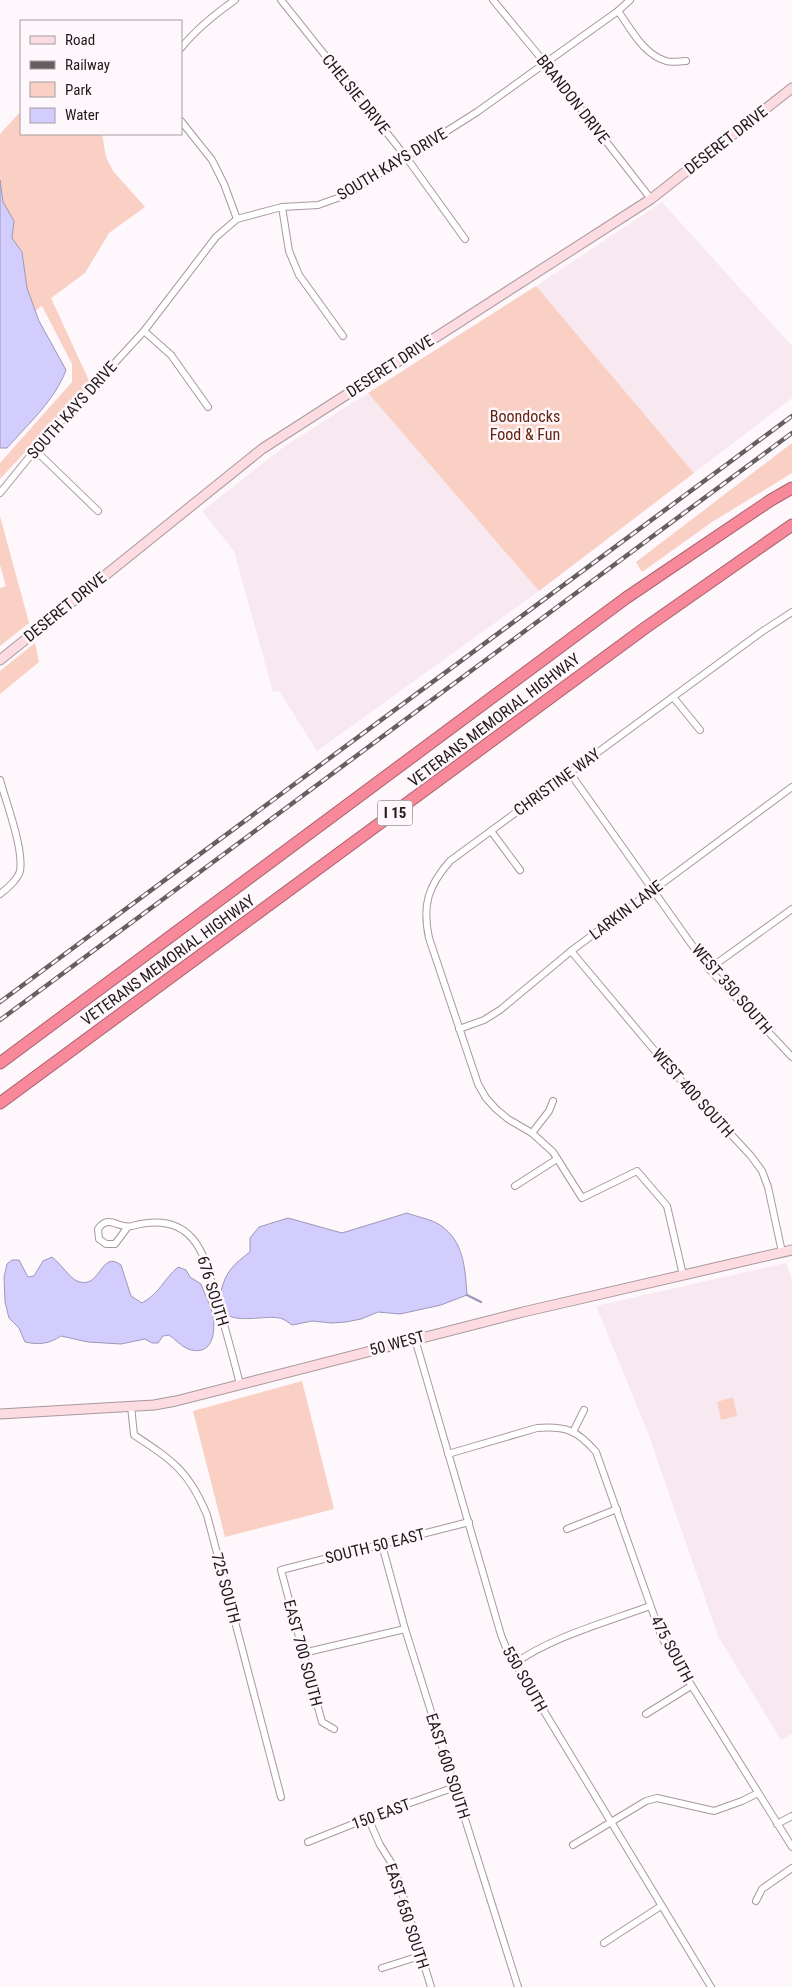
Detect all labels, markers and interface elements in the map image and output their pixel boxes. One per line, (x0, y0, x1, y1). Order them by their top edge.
legend (20, 20, 182, 135)
text: Road (65, 31, 95, 49)
street label: CHELSIE DRIVE (318, 50, 394, 138)
street label: BRANDON DRIVE (532, 51, 614, 147)
text: Railway (65, 56, 110, 74)
text: Park (65, 81, 92, 99)
street label: DESERET DRIVE (681, 102, 771, 178)
text: Water (65, 106, 100, 124)
street label: SOUTH KAYS DRIVE (334, 124, 450, 204)
street label: DESERET DRIVE (343, 331, 437, 401)
street label: SOUTH KAYS DRIVE (23, 357, 121, 463)
park label: Boondocks Food & Fun (490, 407, 560, 444)
street label: DESERET DRIVE (20, 568, 110, 646)
street label: VETERANS MEMORIAL HIGHWAY (404, 649, 584, 791)
street label: CHRISTINE WAY (510, 744, 604, 820)
road number: I 15 (378, 800, 412, 826)
street label: LARKIN LANE (586, 876, 666, 944)
street label: VETERANS MEMORIAL HIGHWAY (78, 890, 259, 1029)
street label: WEST 350 SOUTH (688, 940, 776, 1038)
street label: WEST 400 SOUTH (648, 1045, 738, 1141)
street label: 676 SOUTH (193, 1254, 233, 1328)
street label: 50 WEST (367, 1327, 427, 1359)
street label: SOUTH 50 EAST (323, 1524, 427, 1568)
street label: 725 SOUTH (207, 1551, 245, 1625)
street label: EAST 700 SOUTH (280, 1598, 326, 1708)
street label: 475 SOUTH (647, 1613, 697, 1685)
street label: 550 SOUTH (499, 1643, 551, 1715)
street label: EAST 600 SOUTH (422, 1711, 474, 1821)
street label: 150 EAST (349, 1795, 413, 1833)
street label: EAST 650 SOUTH (381, 1861, 433, 1971)

